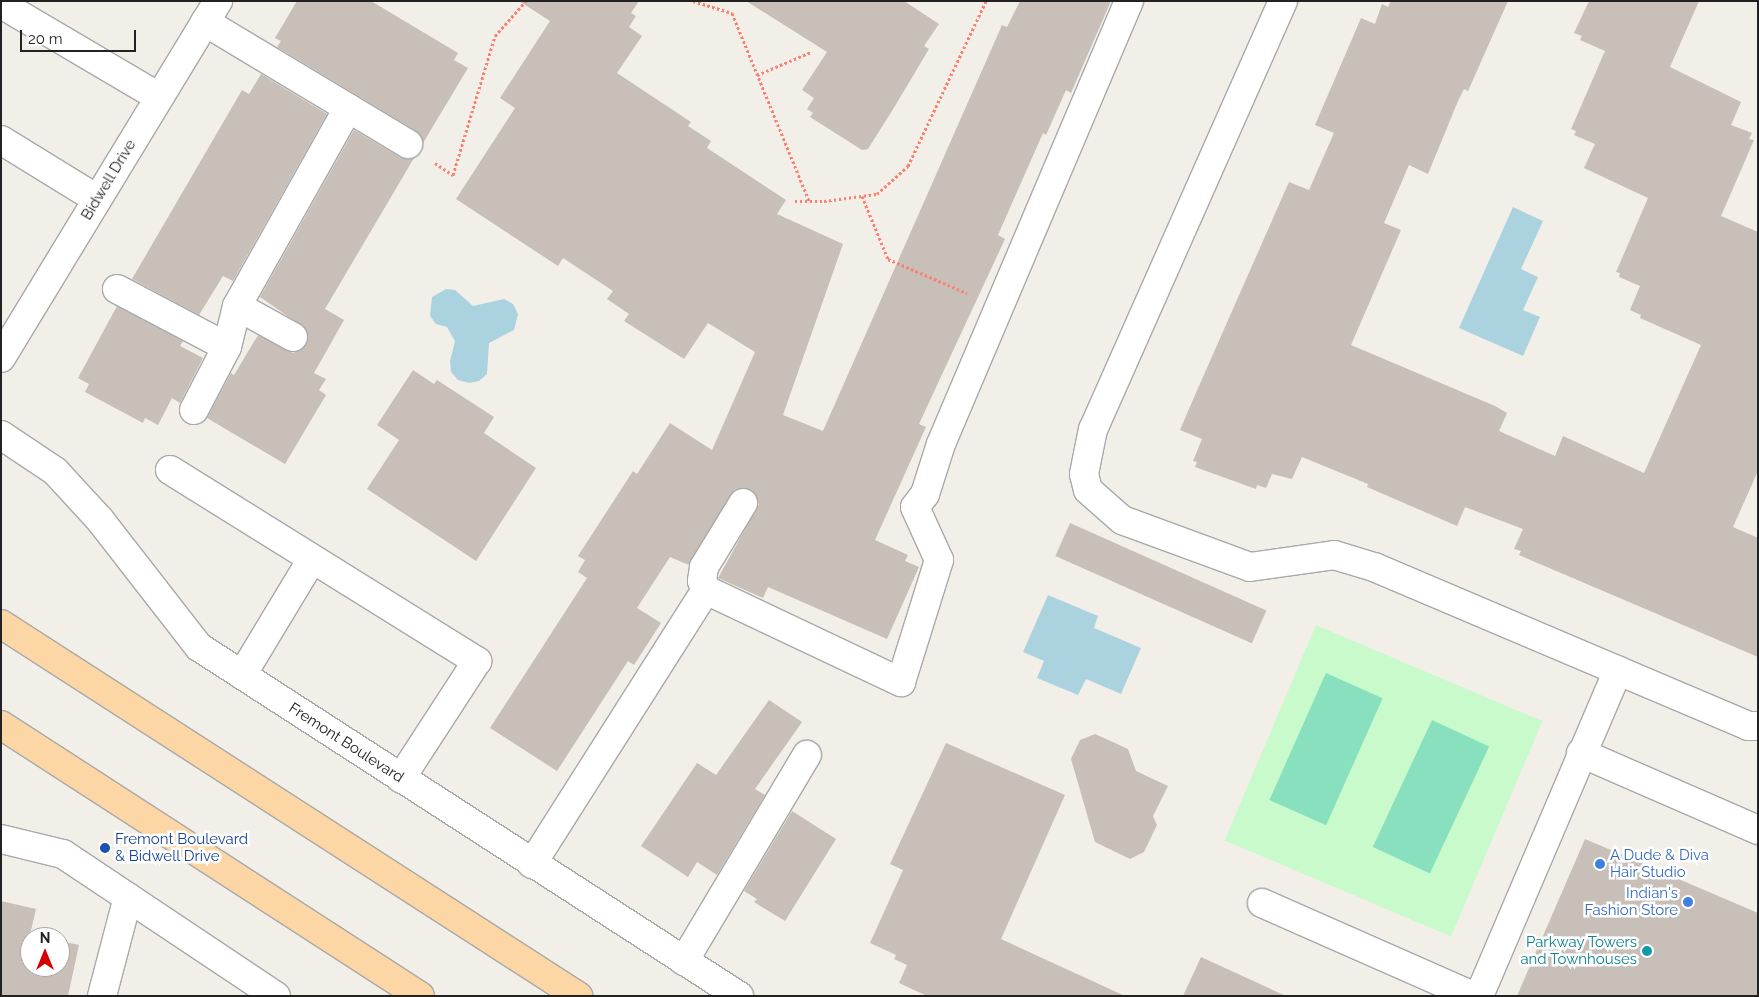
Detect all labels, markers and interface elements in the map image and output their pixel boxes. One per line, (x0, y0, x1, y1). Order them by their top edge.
scale bar (22, 20, 139, 52)
text: 20 m (28, 30, 63, 48)
street label: Bidwell Drive (78, 136, 140, 224)
street label: Fremont Boulevard (285, 699, 407, 787)
place label: Fremont Boulevard & Bidwell Drive (115, 830, 248, 865)
marker: Fremont Boulevard & Bidwell Drive (99, 842, 111, 854)
place label: A Dude & Diva Hair Studio (1610, 846, 1709, 881)
marker: A Dude & Diva Hair Studio (1594, 858, 1606, 870)
place label: Indian's Fashion Store (1585, 884, 1678, 919)
marker: Indian's Fashion Store (1682, 896, 1694, 908)
north arrow (20, 927, 70, 977)
text: N (40, 930, 50, 946)
place label: Parkway Towers and Townhouses (1520, 933, 1637, 968)
marker: Parkway Towers and Townhouses (1641, 945, 1653, 957)

